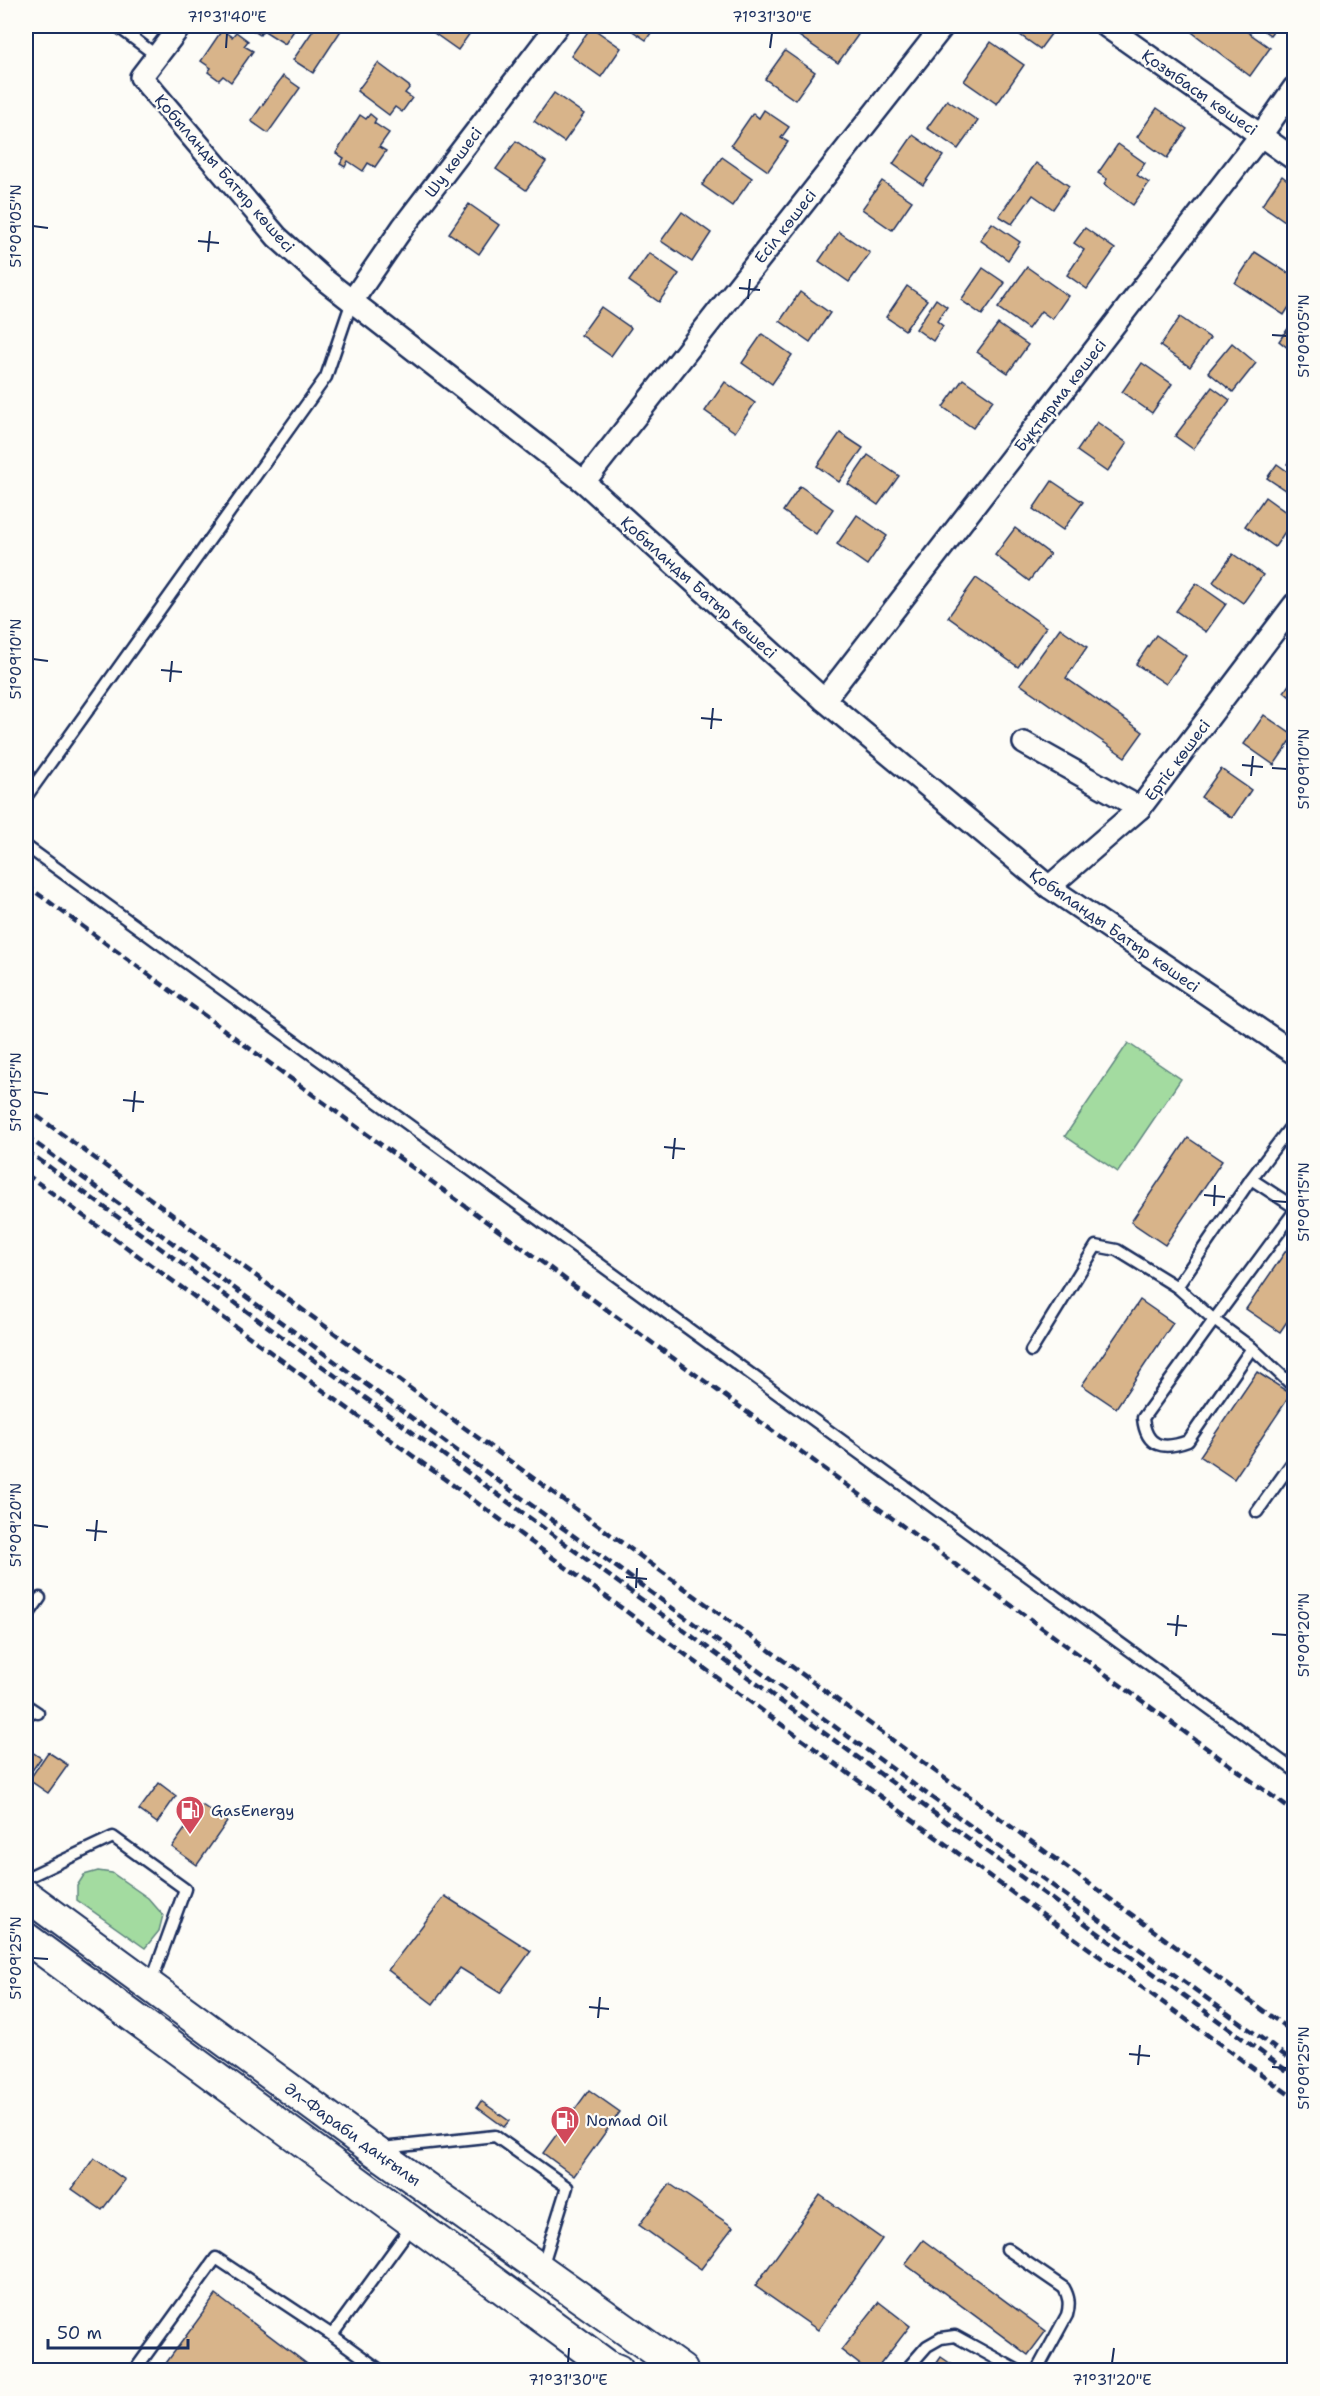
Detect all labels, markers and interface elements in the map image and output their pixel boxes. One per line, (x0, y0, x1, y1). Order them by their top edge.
text: 71°31'40"E (187, 7, 267, 27)
text: 71°31'30"E (732, 7, 812, 27)
street label: Қозыбасы көшесі (1138, 45, 1262, 140)
street label: Қобыланды Батыр көшесі (150, 90, 299, 257)
street label: Шу көшесі (420, 123, 487, 202)
text: 51°09'05"N (6, 184, 26, 268)
street label: Есіл көшесі (750, 185, 821, 268)
text: 51°09'05"N (1294, 294, 1314, 378)
street label: Бұқтырма көшесі (1010, 335, 1111, 456)
street label: Қобыланды Батыр көшесі (616, 512, 781, 663)
text: 51°09'10"N (6, 619, 26, 699)
street label: Ертіс көшесі (1140, 715, 1215, 805)
text: 51°09'10"N (1294, 729, 1314, 809)
street label: Қобыланды Батыр көшесі (1025, 864, 1204, 997)
text: 51°09'15"N (6, 1052, 26, 1132)
text: 51°09'15"N (1294, 1162, 1314, 1242)
text: 51°09'20"N (6, 1483, 26, 1567)
text: 51°09'20"N (1294, 1593, 1314, 1677)
fuel station icon: GasEnergy (174, 1794, 206, 1836)
place label: GasEnergy (211, 1800, 295, 1821)
text: 51°09'25"N (6, 1916, 26, 2000)
text: 51°09'25"N (1294, 2026, 1314, 2110)
street label: Әл-Фараби даңғылы (280, 2078, 425, 2191)
fuel station icon: Nomad Oil (549, 2104, 581, 2146)
place label: Nomad Oil (586, 2110, 668, 2131)
scale bar (48, 2312, 188, 2350)
text: 50 m (57, 2321, 102, 2345)
text: 71°31'30"E (528, 2370, 608, 2390)
text: 71°31'20"E (1072, 2370, 1152, 2390)

